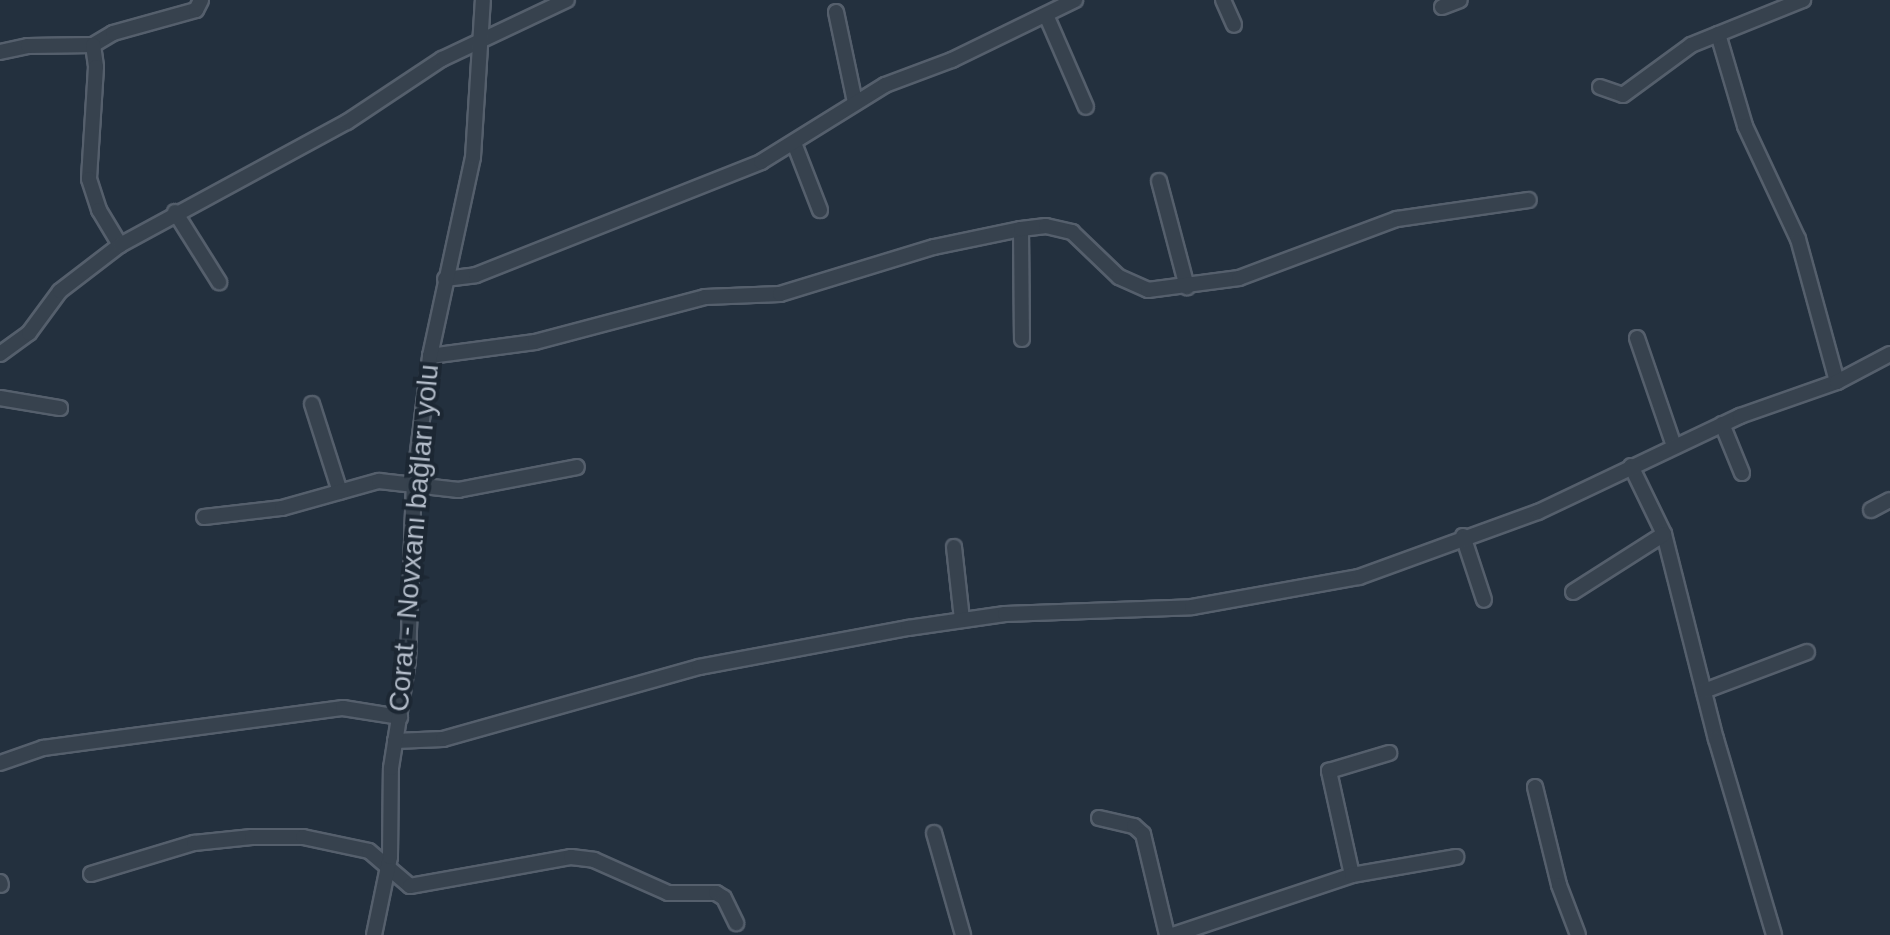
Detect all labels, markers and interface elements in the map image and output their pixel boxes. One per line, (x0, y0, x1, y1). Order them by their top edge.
street label: Corat - Novxanı bağları yolu (382, 363, 446, 713)

